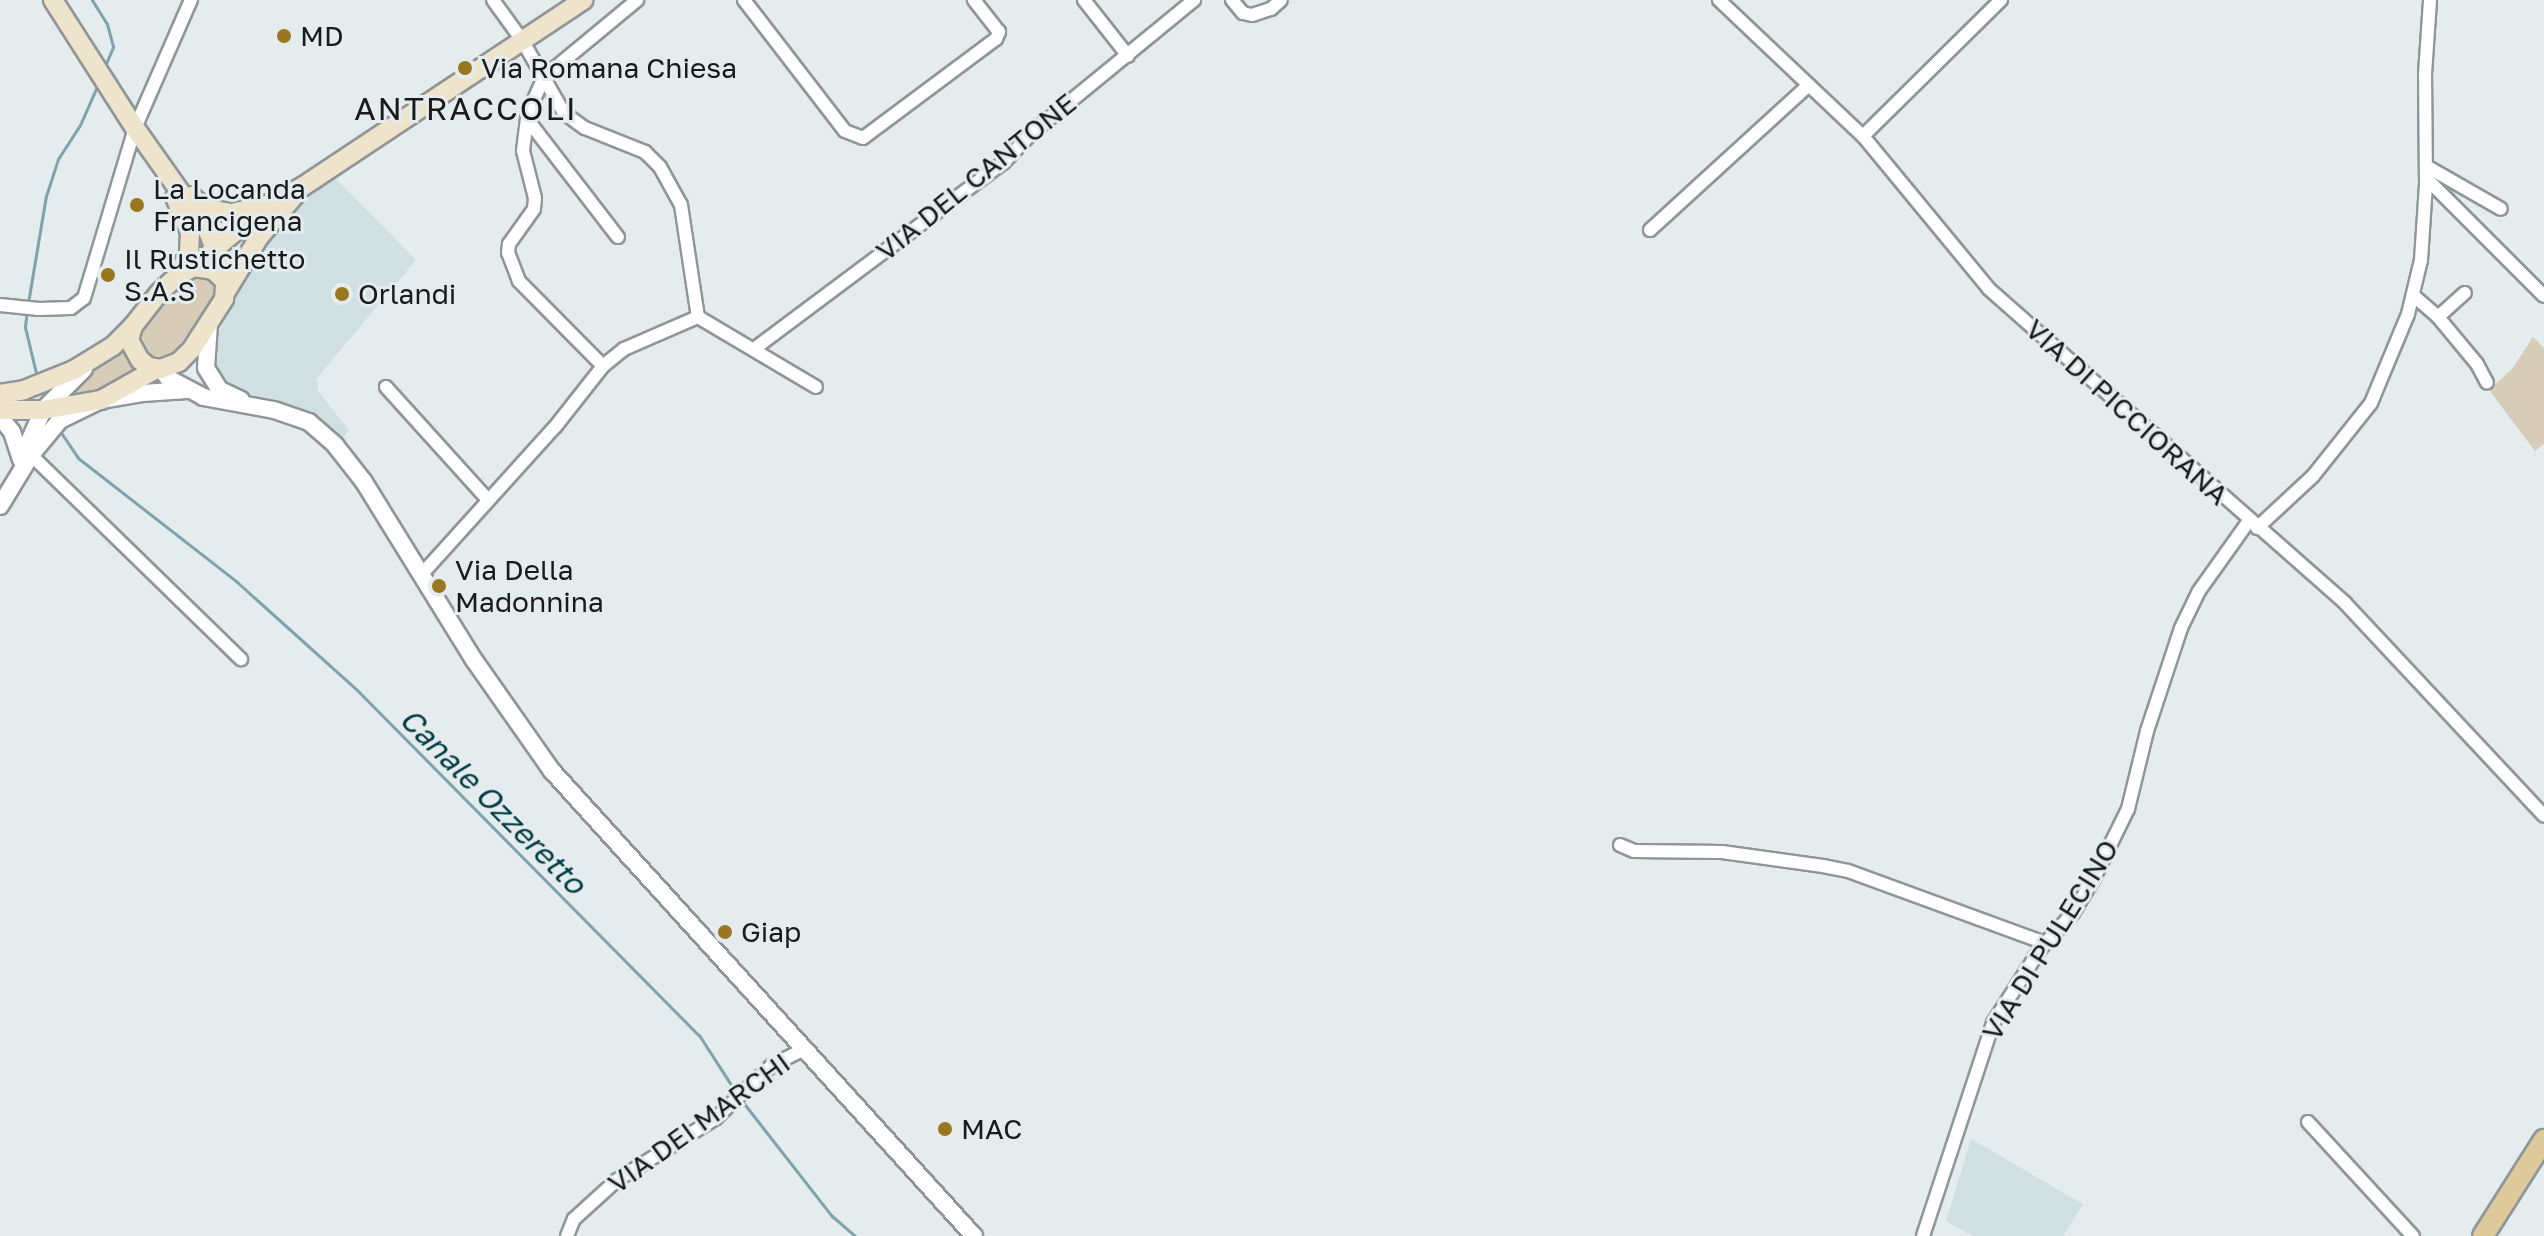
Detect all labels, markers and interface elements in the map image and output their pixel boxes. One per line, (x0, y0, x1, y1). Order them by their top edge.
place label: MD (300, 19, 344, 53)
marker: MD (275, 27, 293, 45)
place label: Via Romana Chiesa (481, 51, 737, 85)
marker: Via Romana Chiesa (456, 59, 474, 77)
street label: VIA DEL CANTONE (869, 86, 1083, 268)
district label: ANTRACCOLI (354, 89, 578, 127)
place label: La Locanda Francigena (153, 172, 306, 238)
marker: La Locanda Francigena (128, 196, 146, 214)
place label: Il Rustichetto S.A.S (124, 242, 305, 308)
marker: Il Rustichetto S.A.S (99, 266, 117, 284)
place label: Orlandi (358, 277, 456, 311)
marker: Orlandi (333, 285, 351, 303)
street label: VIA DI PICCIORANA (2019, 312, 2235, 512)
place label: Via Della Madonnina (455, 553, 604, 619)
marker: Via Della Madonnina (430, 577, 448, 595)
water label: Canale Ozzeretto (393, 701, 593, 901)
street label: VIA DI PULECINO (1975, 833, 2125, 1047)
place label: Giap (741, 915, 801, 949)
marker: Giap (716, 923, 734, 941)
street label: VIA DEI MARCHI (601, 1046, 797, 1200)
place label: MAC (961, 1112, 1022, 1146)
marker: MAC (936, 1120, 954, 1138)

